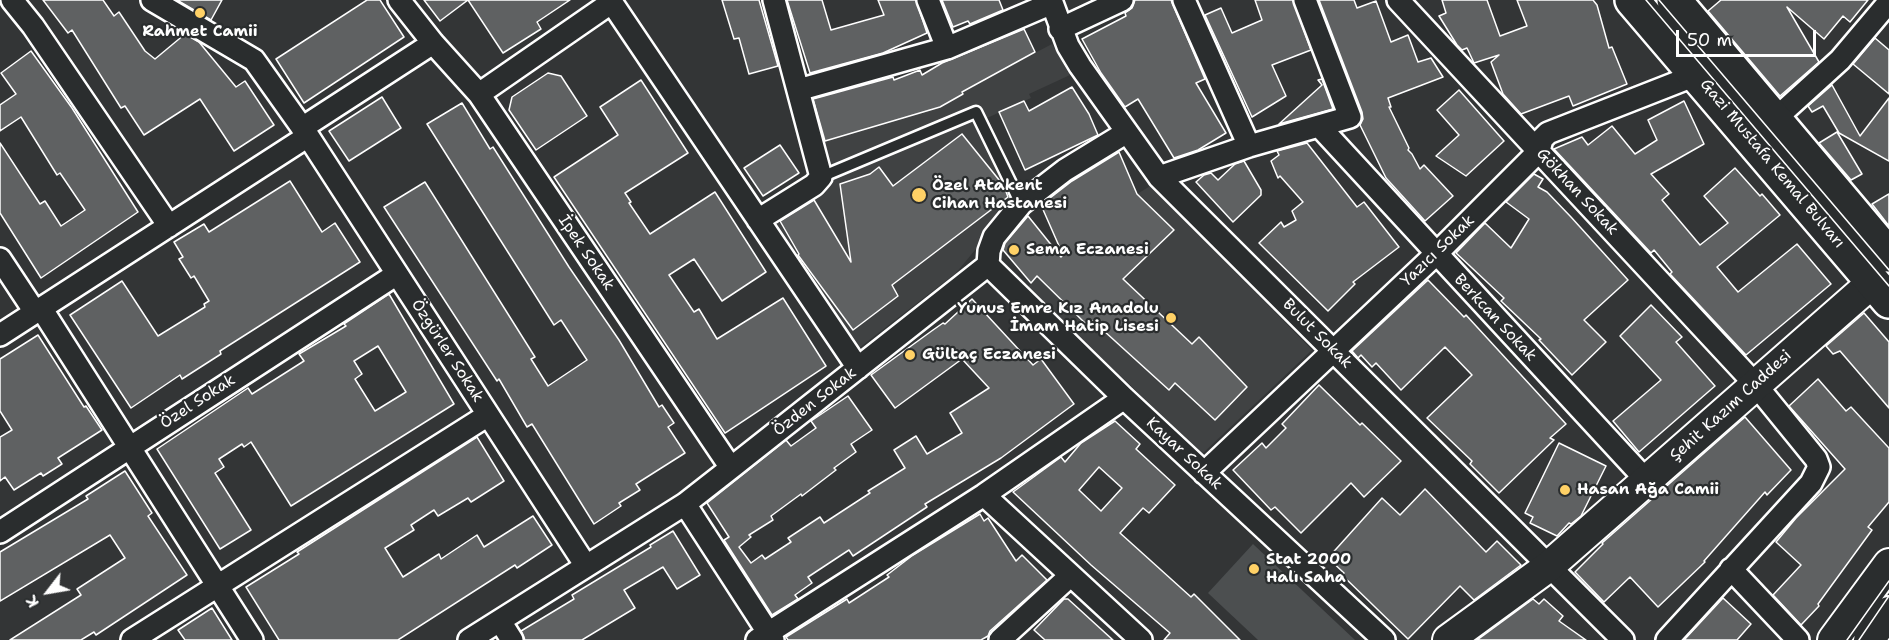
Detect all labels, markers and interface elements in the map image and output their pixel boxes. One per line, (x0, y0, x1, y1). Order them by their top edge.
marker: Rahmet Camii (193, 6, 207, 20)
scale bar (1679, 18, 1818, 56)
place label: Rahmet Camii (142, 22, 258, 42)
text: 50 m (1687, 28, 1732, 52)
street label: Gazi Mustafa Kemal Bulvarı (1696, 75, 1848, 253)
street label: Gökhan Sokak (1532, 145, 1622, 239)
place label: Özel Atakent Cihan Hastanesi (932, 176, 1067, 214)
marker: Özel Atakent Cihan Hastanesi (910, 186, 928, 204)
street label: Yazıcı Sokak (1397, 211, 1479, 291)
street label: İpek Sokak (554, 212, 618, 294)
place label: Sema Eczanesi (1026, 240, 1149, 260)
marker: Sema Eczanesi (1007, 243, 1021, 257)
street label: Berkcan Sokak (1450, 270, 1540, 366)
street label: Bulut Sokak (1278, 295, 1356, 373)
street label: Özgürler Sokak (407, 296, 487, 406)
place label: Yunus Emre Kız Anadolu İmam Hatip Lisesi (957, 299, 1159, 337)
marker: Yunus Emre Kız Anadolu İmam Hatip Lisesi (1164, 311, 1178, 325)
place label: Gültaç Eczanesi (922, 345, 1056, 365)
street label: Şehit Kazım Caddesi (1666, 346, 1796, 466)
marker: Gültaç Eczanesi (903, 348, 917, 362)
street label: Özden Sokak (769, 363, 861, 441)
street label: Özel Sokak (157, 371, 239, 433)
street label: Kayar Sokak (1142, 414, 1226, 494)
place label: Hasan Ağa Camii (1577, 480, 1719, 500)
marker: Hasan Ağa Camii (1558, 483, 1572, 497)
place label: Stat 2000 Halı Saha (1266, 550, 1351, 588)
north arrow (18, 562, 78, 622)
marker: Stat 2000 Halı Saha (1247, 562, 1261, 576)
text: K (20, 591, 44, 612)

